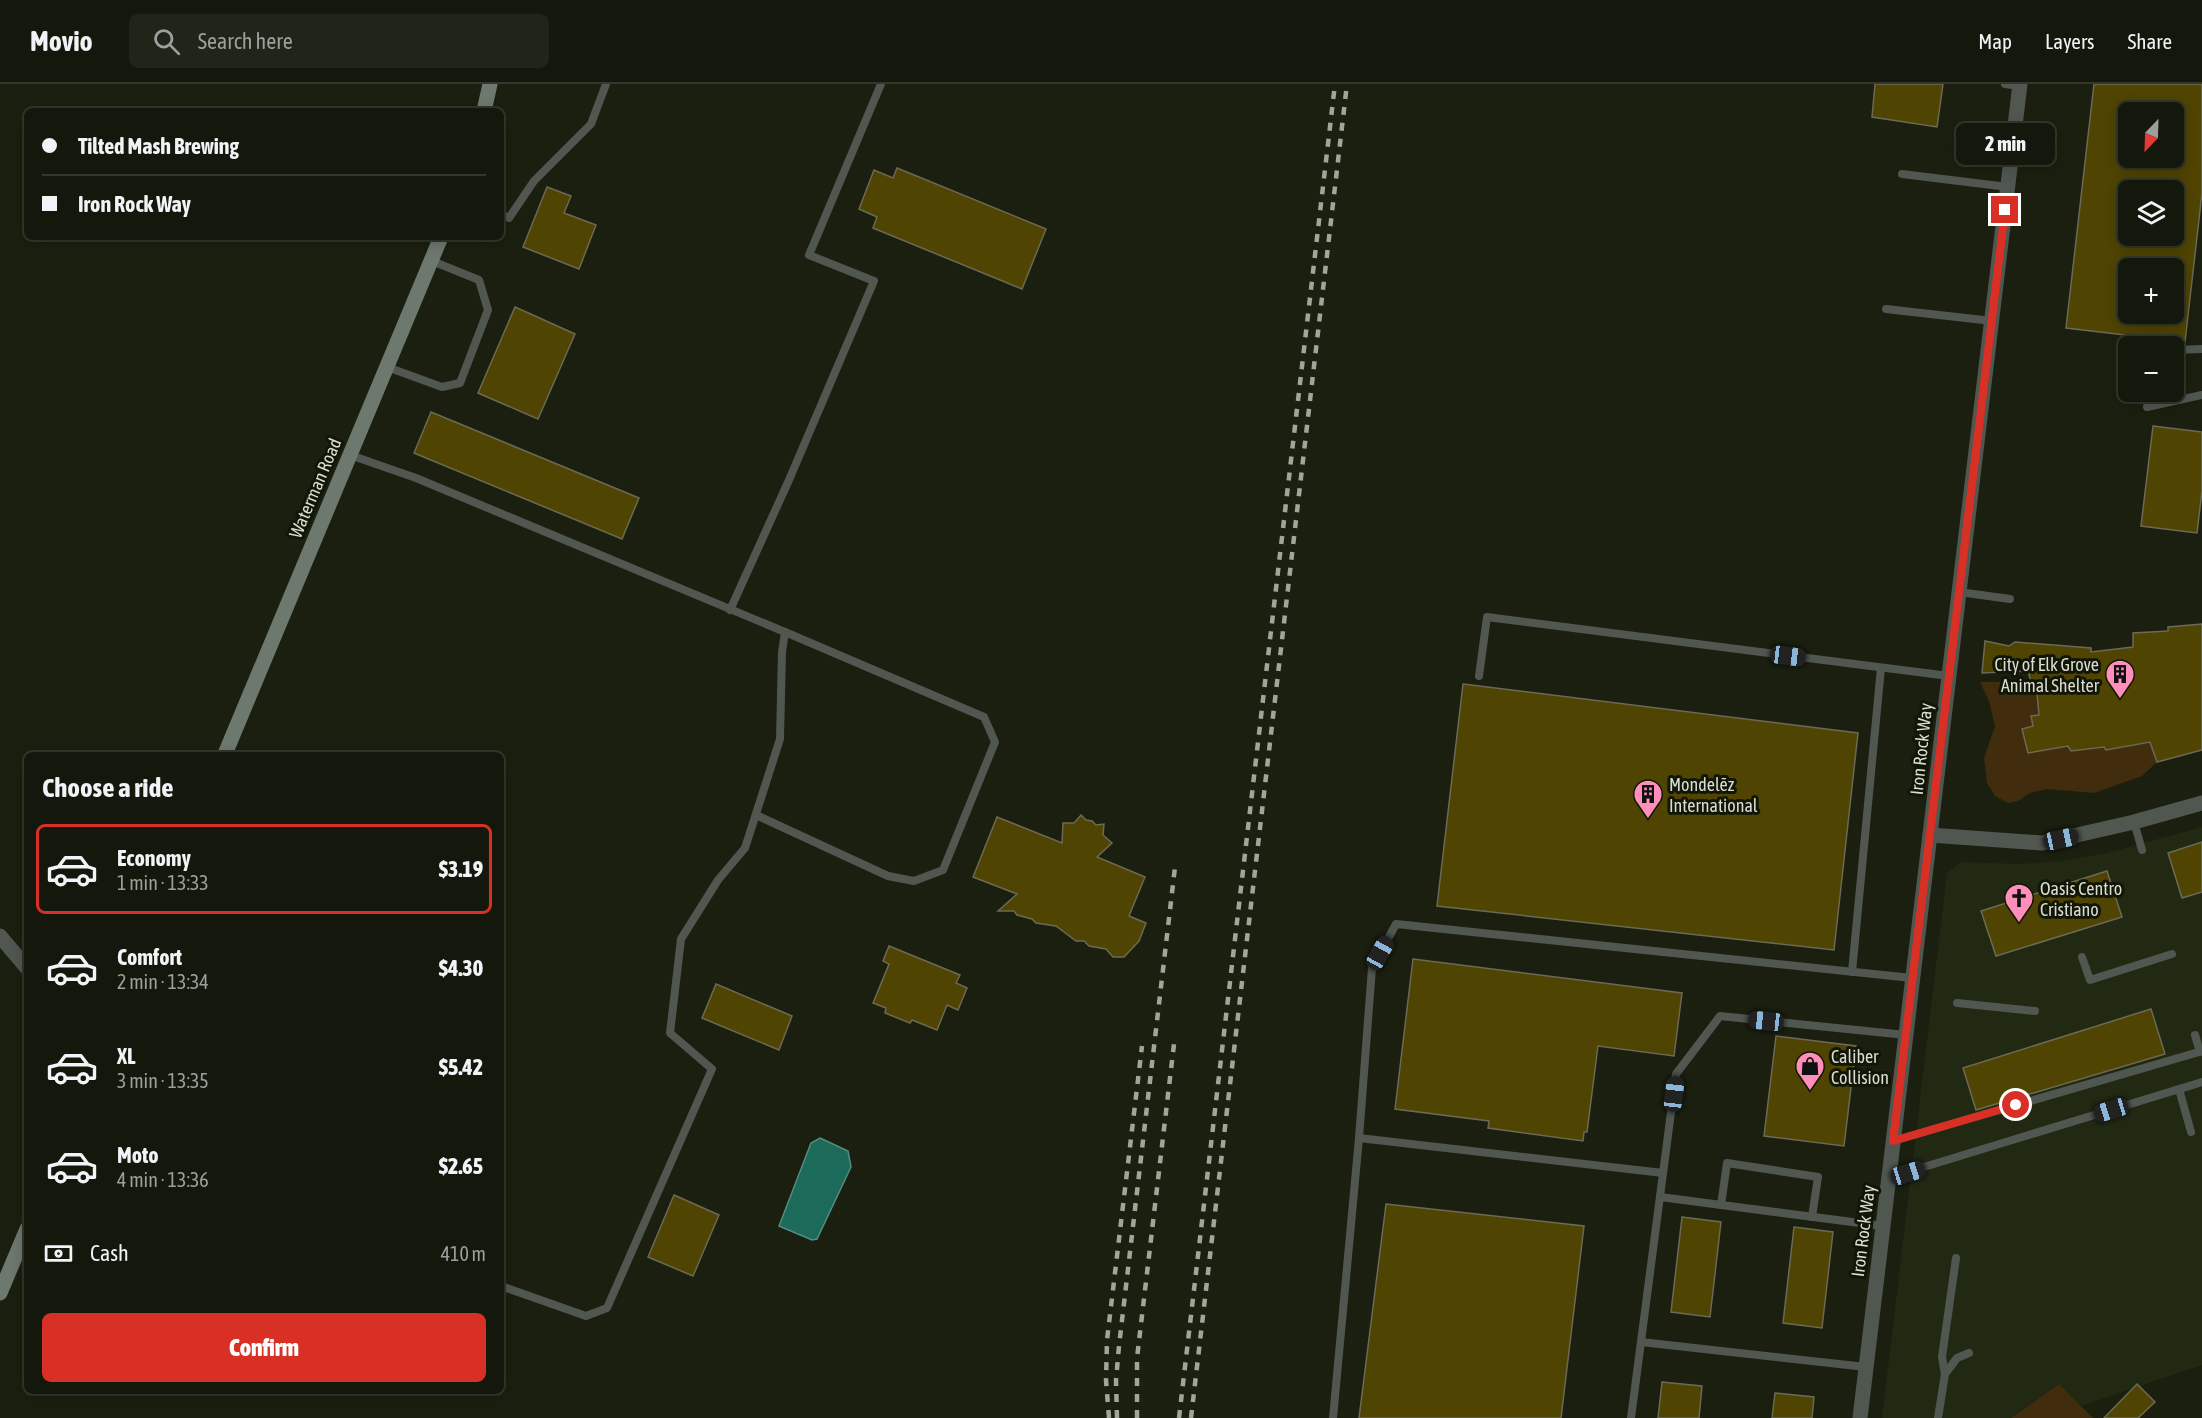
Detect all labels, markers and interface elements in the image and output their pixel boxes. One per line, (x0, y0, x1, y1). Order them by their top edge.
search box (129, 14, 549, 68)
text: Movio (30, 25, 93, 57)
icon: search (150, 25, 183, 58)
text: Search here (198, 28, 293, 54)
text: Map (1978, 29, 2012, 53)
text: Layers (2045, 29, 2095, 53)
text: Share (2128, 29, 2172, 53)
north arrow (2118, 102, 2184, 168)
map controls (2118, 102, 2184, 402)
callout: 2 min (1956, 123, 2054, 165)
text: 2 min (1985, 132, 2026, 155)
text: Tilted Mash Brewing (78, 133, 239, 159)
button: layers (2118, 180, 2184, 246)
text: Iron Rock Way (78, 191, 191, 217)
route end (1991, 196, 2018, 223)
button: + (2118, 258, 2184, 324)
button: − (2118, 336, 2184, 402)
street label: Waterman Road (285, 435, 345, 541)
car (1769, 645, 1807, 667)
place label: City of Elk Grove Animal Shelter (1994, 654, 2100, 696)
building icon: City of Elk Grove Animal Shelter (2104, 658, 2136, 700)
street label: Iron Rock Way (1906, 702, 1936, 796)
text: Choose a ride (42, 772, 174, 803)
place label: Mondelēz International (1669, 774, 1758, 816)
building icon: Mondelēz International (1632, 778, 1664, 820)
car (2042, 826, 2080, 852)
icon: car (45, 842, 99, 896)
text: Economy (117, 845, 191, 871)
text: $3.19 (439, 856, 483, 882)
text: 1 min · 13:33 (117, 871, 209, 894)
place label: Oasis Centro Cristiano (2040, 878, 2122, 920)
church icon: Oasis Centro Cristiano (2003, 882, 2035, 924)
car (1363, 933, 1397, 973)
icon: car (45, 941, 99, 995)
text: Comfort (117, 944, 182, 970)
text: $4.30 (439, 955, 483, 981)
text: 2 min · 13:34 (117, 970, 209, 993)
car (1747, 1010, 1785, 1032)
icon: car (45, 1040, 99, 1094)
text: XL (117, 1043, 135, 1069)
place label: Caliber Collision (1831, 1046, 1889, 1088)
shop icon: Caliber Collision (1794, 1050, 1826, 1092)
text: $5.42 (439, 1054, 483, 1080)
text: 3 min · 13:35 (117, 1069, 209, 1092)
car (1663, 1075, 1685, 1113)
route start (2002, 1091, 2029, 1118)
car (2091, 1096, 2131, 1124)
icon: car (45, 1139, 99, 1193)
text: Moto (117, 1142, 159, 1168)
text: $2.65 (439, 1153, 483, 1179)
car (1888, 1159, 1928, 1187)
text: 4 min · 13:36 (117, 1168, 209, 1191)
street label: Iron Rock Way (1847, 1184, 1879, 1278)
icon: cash (42, 1237, 75, 1270)
text: Cash (90, 1240, 129, 1266)
text: 410 m (441, 1242, 486, 1265)
button: Confirm (42, 1313, 486, 1382)

